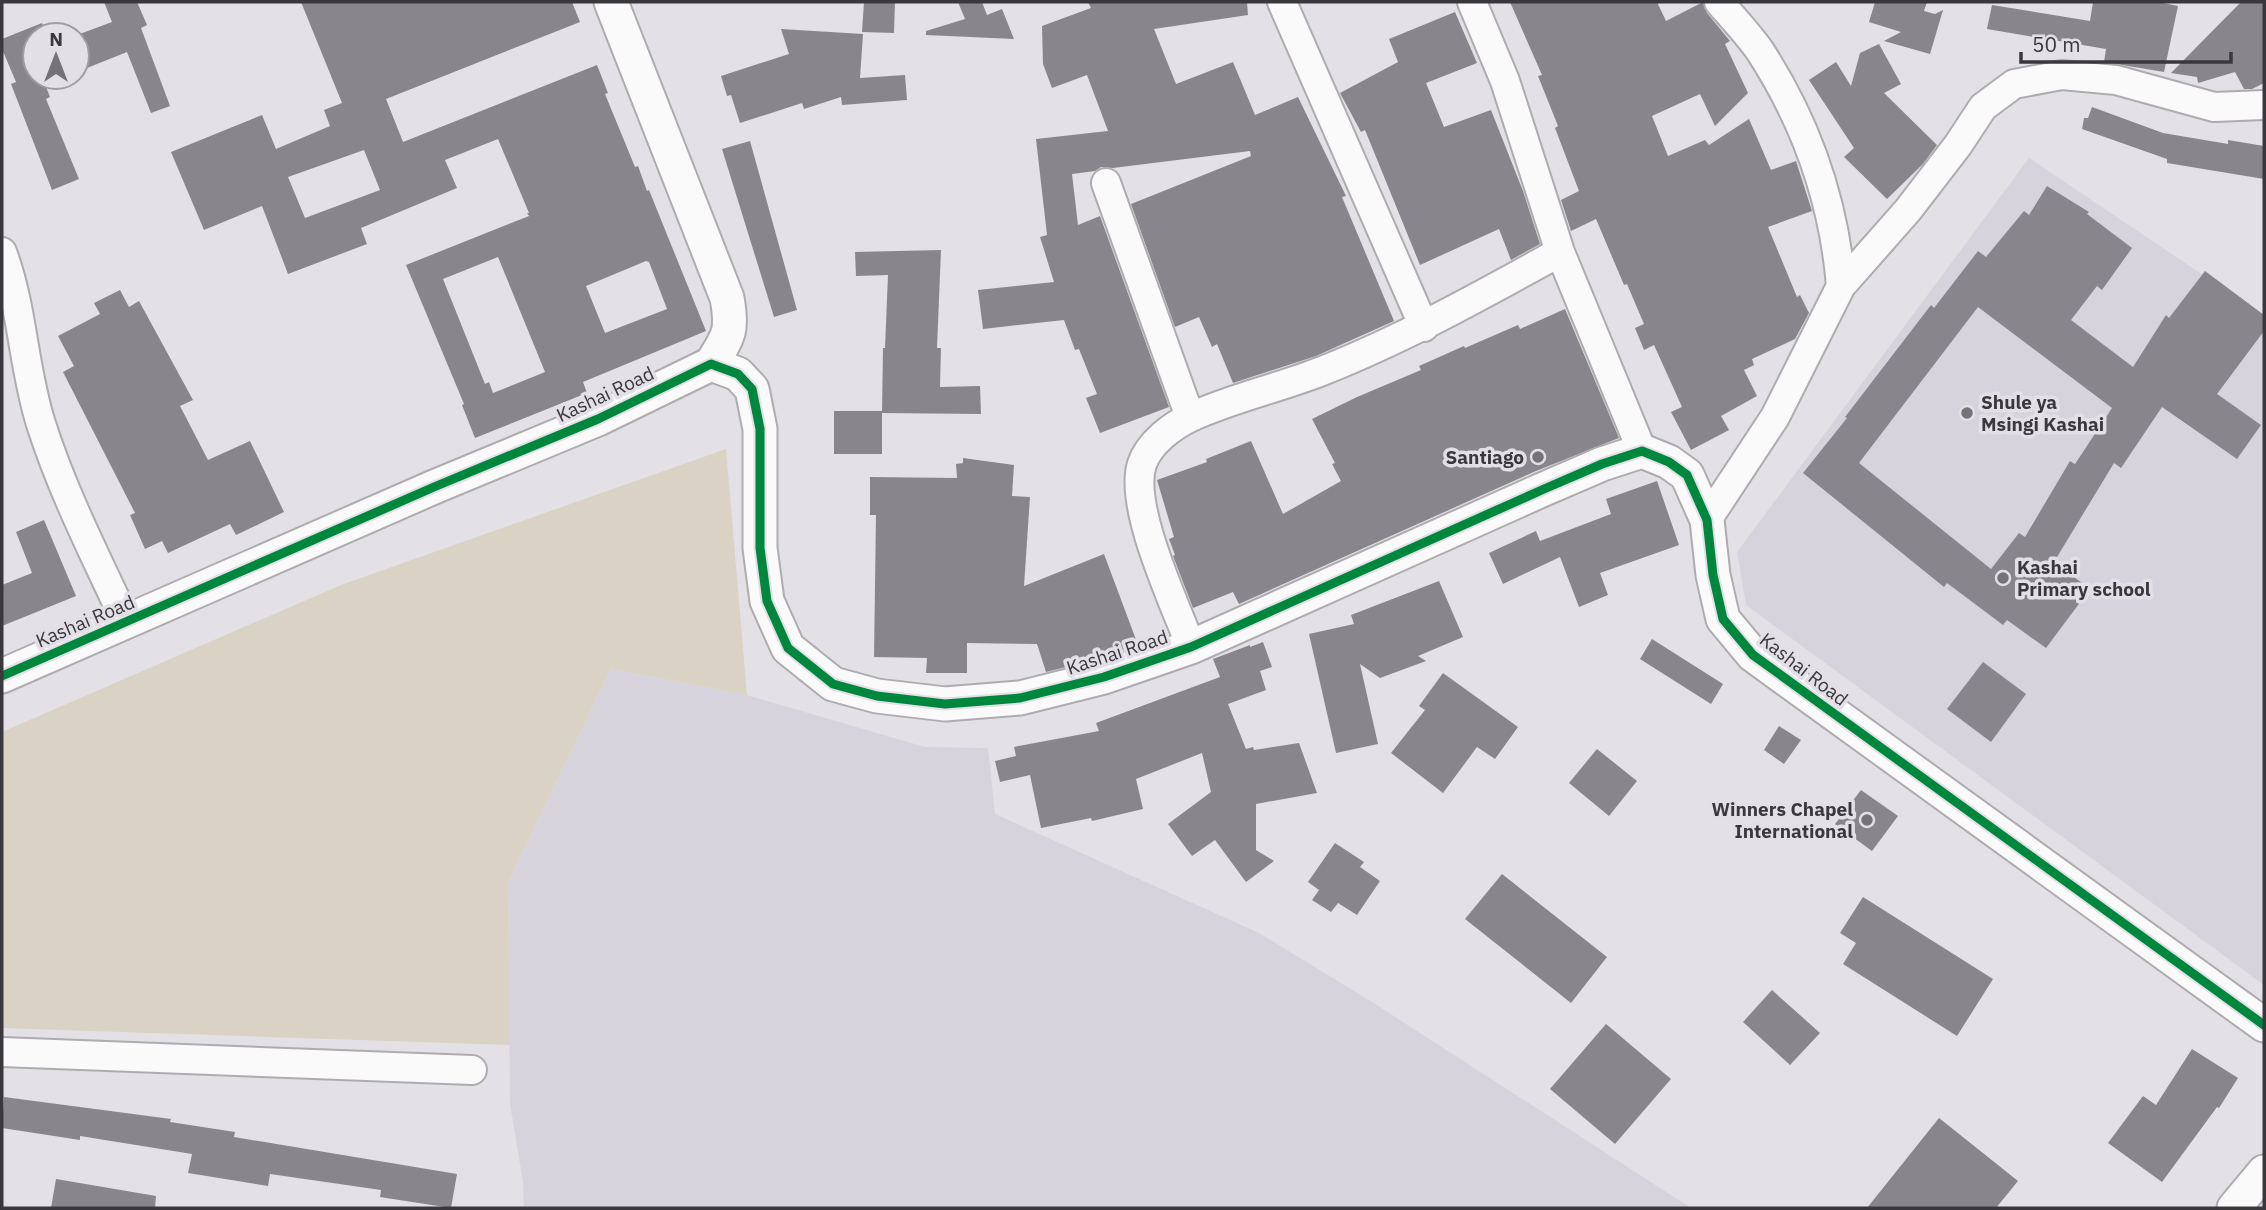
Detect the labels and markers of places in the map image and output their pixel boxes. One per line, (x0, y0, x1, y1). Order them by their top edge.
place label: Shule ya Msingi Kashai (1981, 390, 2104, 436)
marker: Shule ya Msingi Kashai (1959, 405, 1975, 421)
place label: Santiago (1445, 445, 1524, 469)
marker: Santiago (1530, 449, 1546, 465)
place label: Kashai Primary school (2017, 555, 2151, 601)
marker: Kashai Primary school (1995, 570, 2011, 586)
place label: Winners Chapel International (1712, 797, 1853, 843)
marker: Winners Chapel International (1859, 812, 1875, 828)

